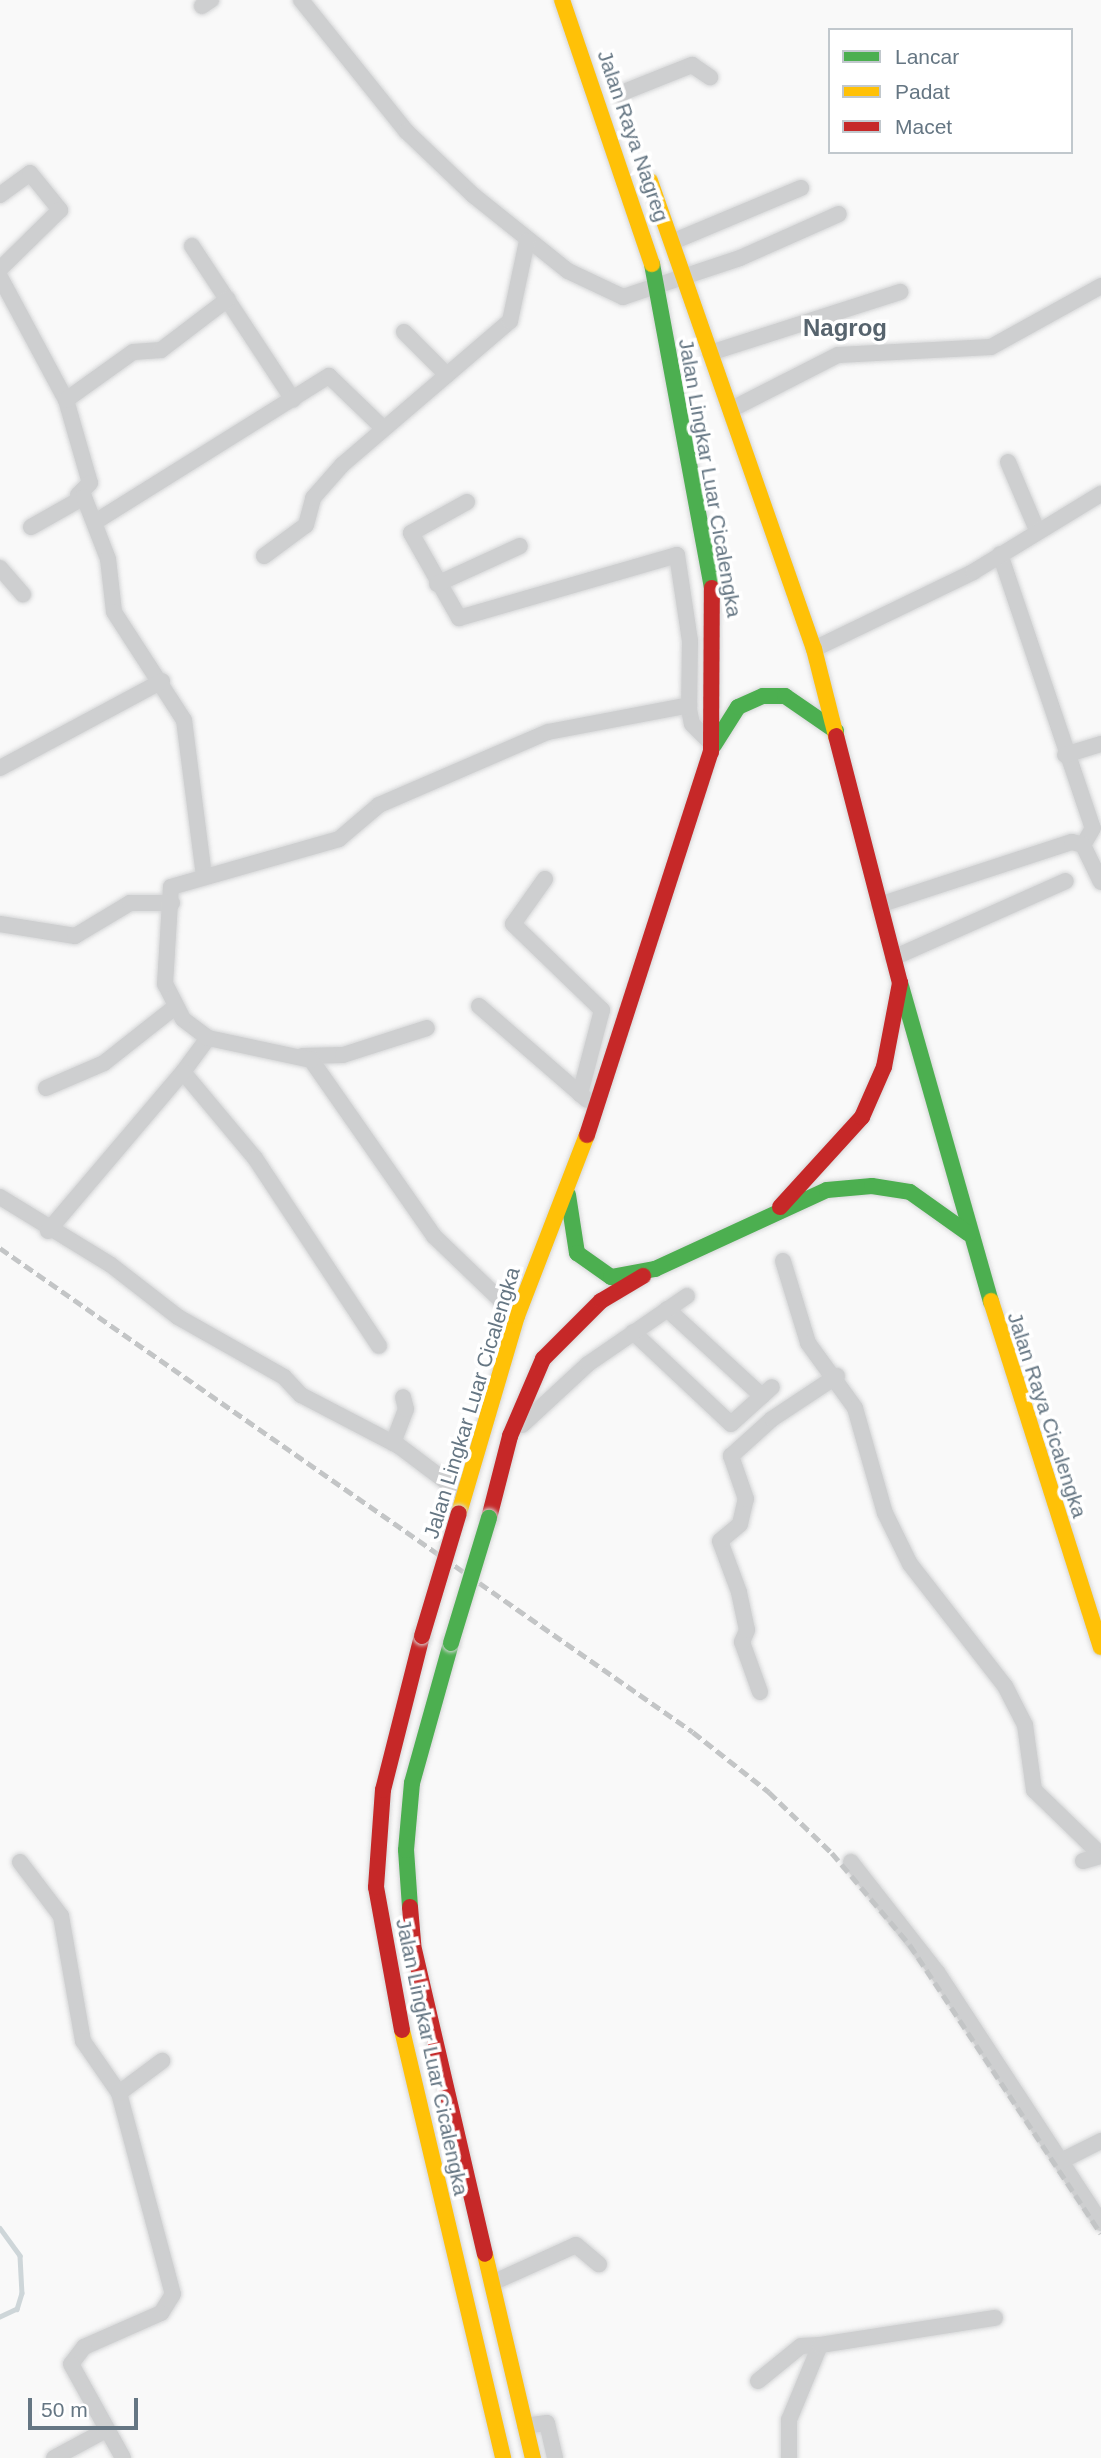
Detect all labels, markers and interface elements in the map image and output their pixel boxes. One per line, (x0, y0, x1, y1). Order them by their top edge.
legend (828, 28, 1073, 154)
text: Lancar (895, 45, 959, 68)
street label: Jalan Raya Nagreg (592, 47, 674, 225)
text: Padat (895, 80, 950, 103)
text: Macet (895, 115, 952, 138)
district label: Nagrog (803, 314, 887, 342)
street label: Jalan Lingkar Luar Cicalengka (673, 337, 747, 619)
street label: Jalan Lingkar Luar Cicalengka (419, 1264, 525, 1542)
street label: Jalan Raya Cicalengka (1002, 1309, 1092, 1521)
street label: Jalan Lingkar Luar Cicalengka (390, 1916, 474, 2198)
scale bar (32, 2384, 142, 2428)
text: 50 m (41, 2398, 88, 2421)

